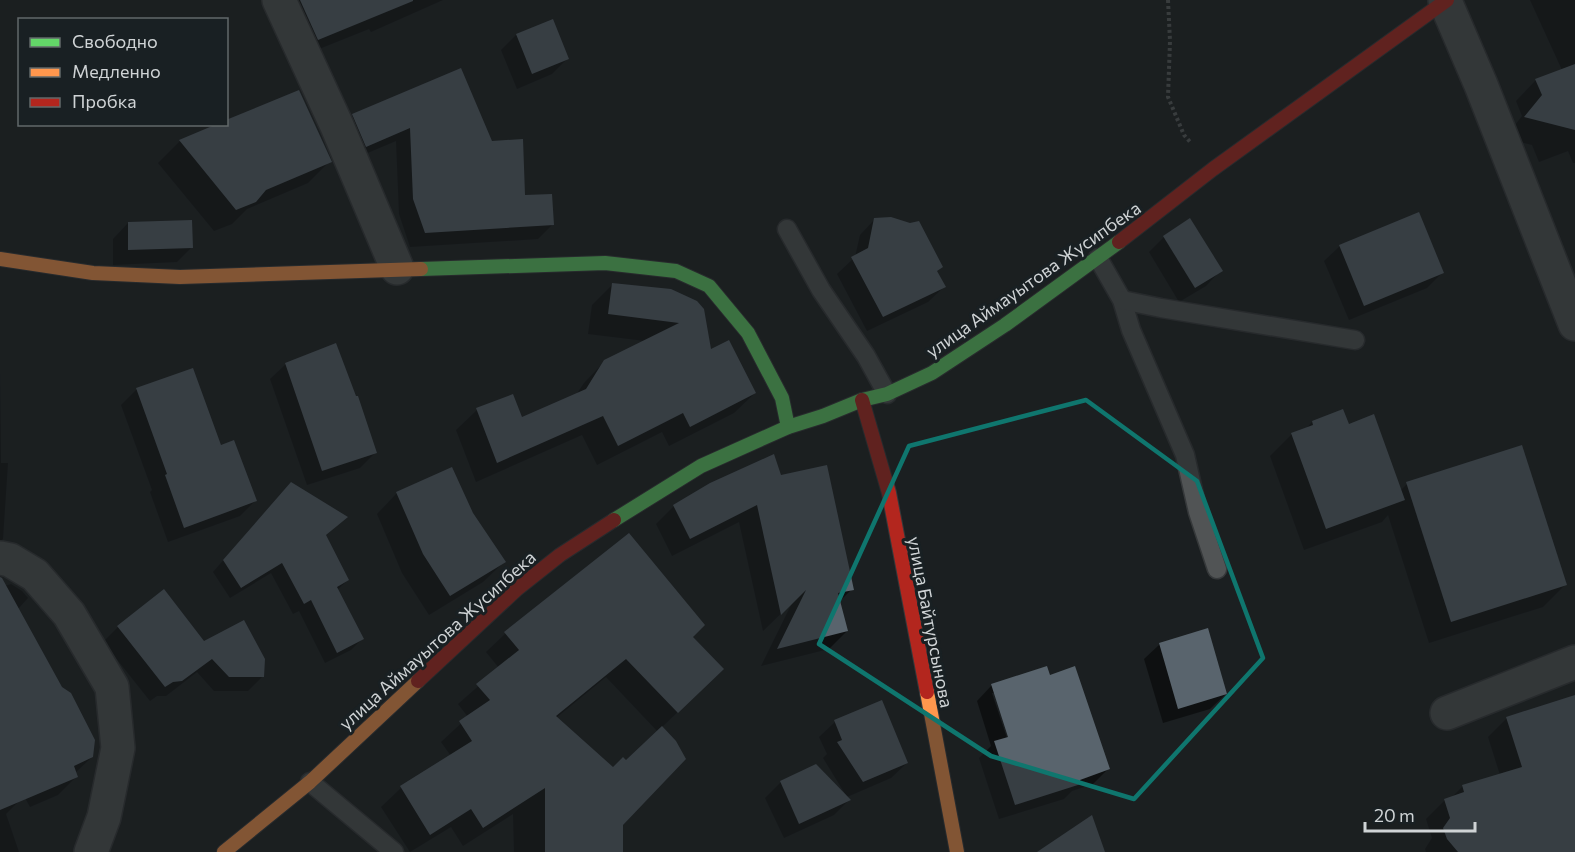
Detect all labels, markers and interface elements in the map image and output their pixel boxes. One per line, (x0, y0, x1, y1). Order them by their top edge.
legend (18, 18, 228, 126)
text: Свободно (72, 30, 158, 52)
text: Медленно (72, 60, 161, 82)
text: Пробка (72, 90, 137, 112)
street label: улица Аймауытова Жусипбека (921, 196, 1145, 362)
street label: улица Байтурсынова (904, 535, 958, 709)
street label: улица Аймауытова Жусипбека (334, 546, 540, 734)
scale bar (1365, 795, 1474, 833)
text: 20 m (1374, 804, 1415, 826)

